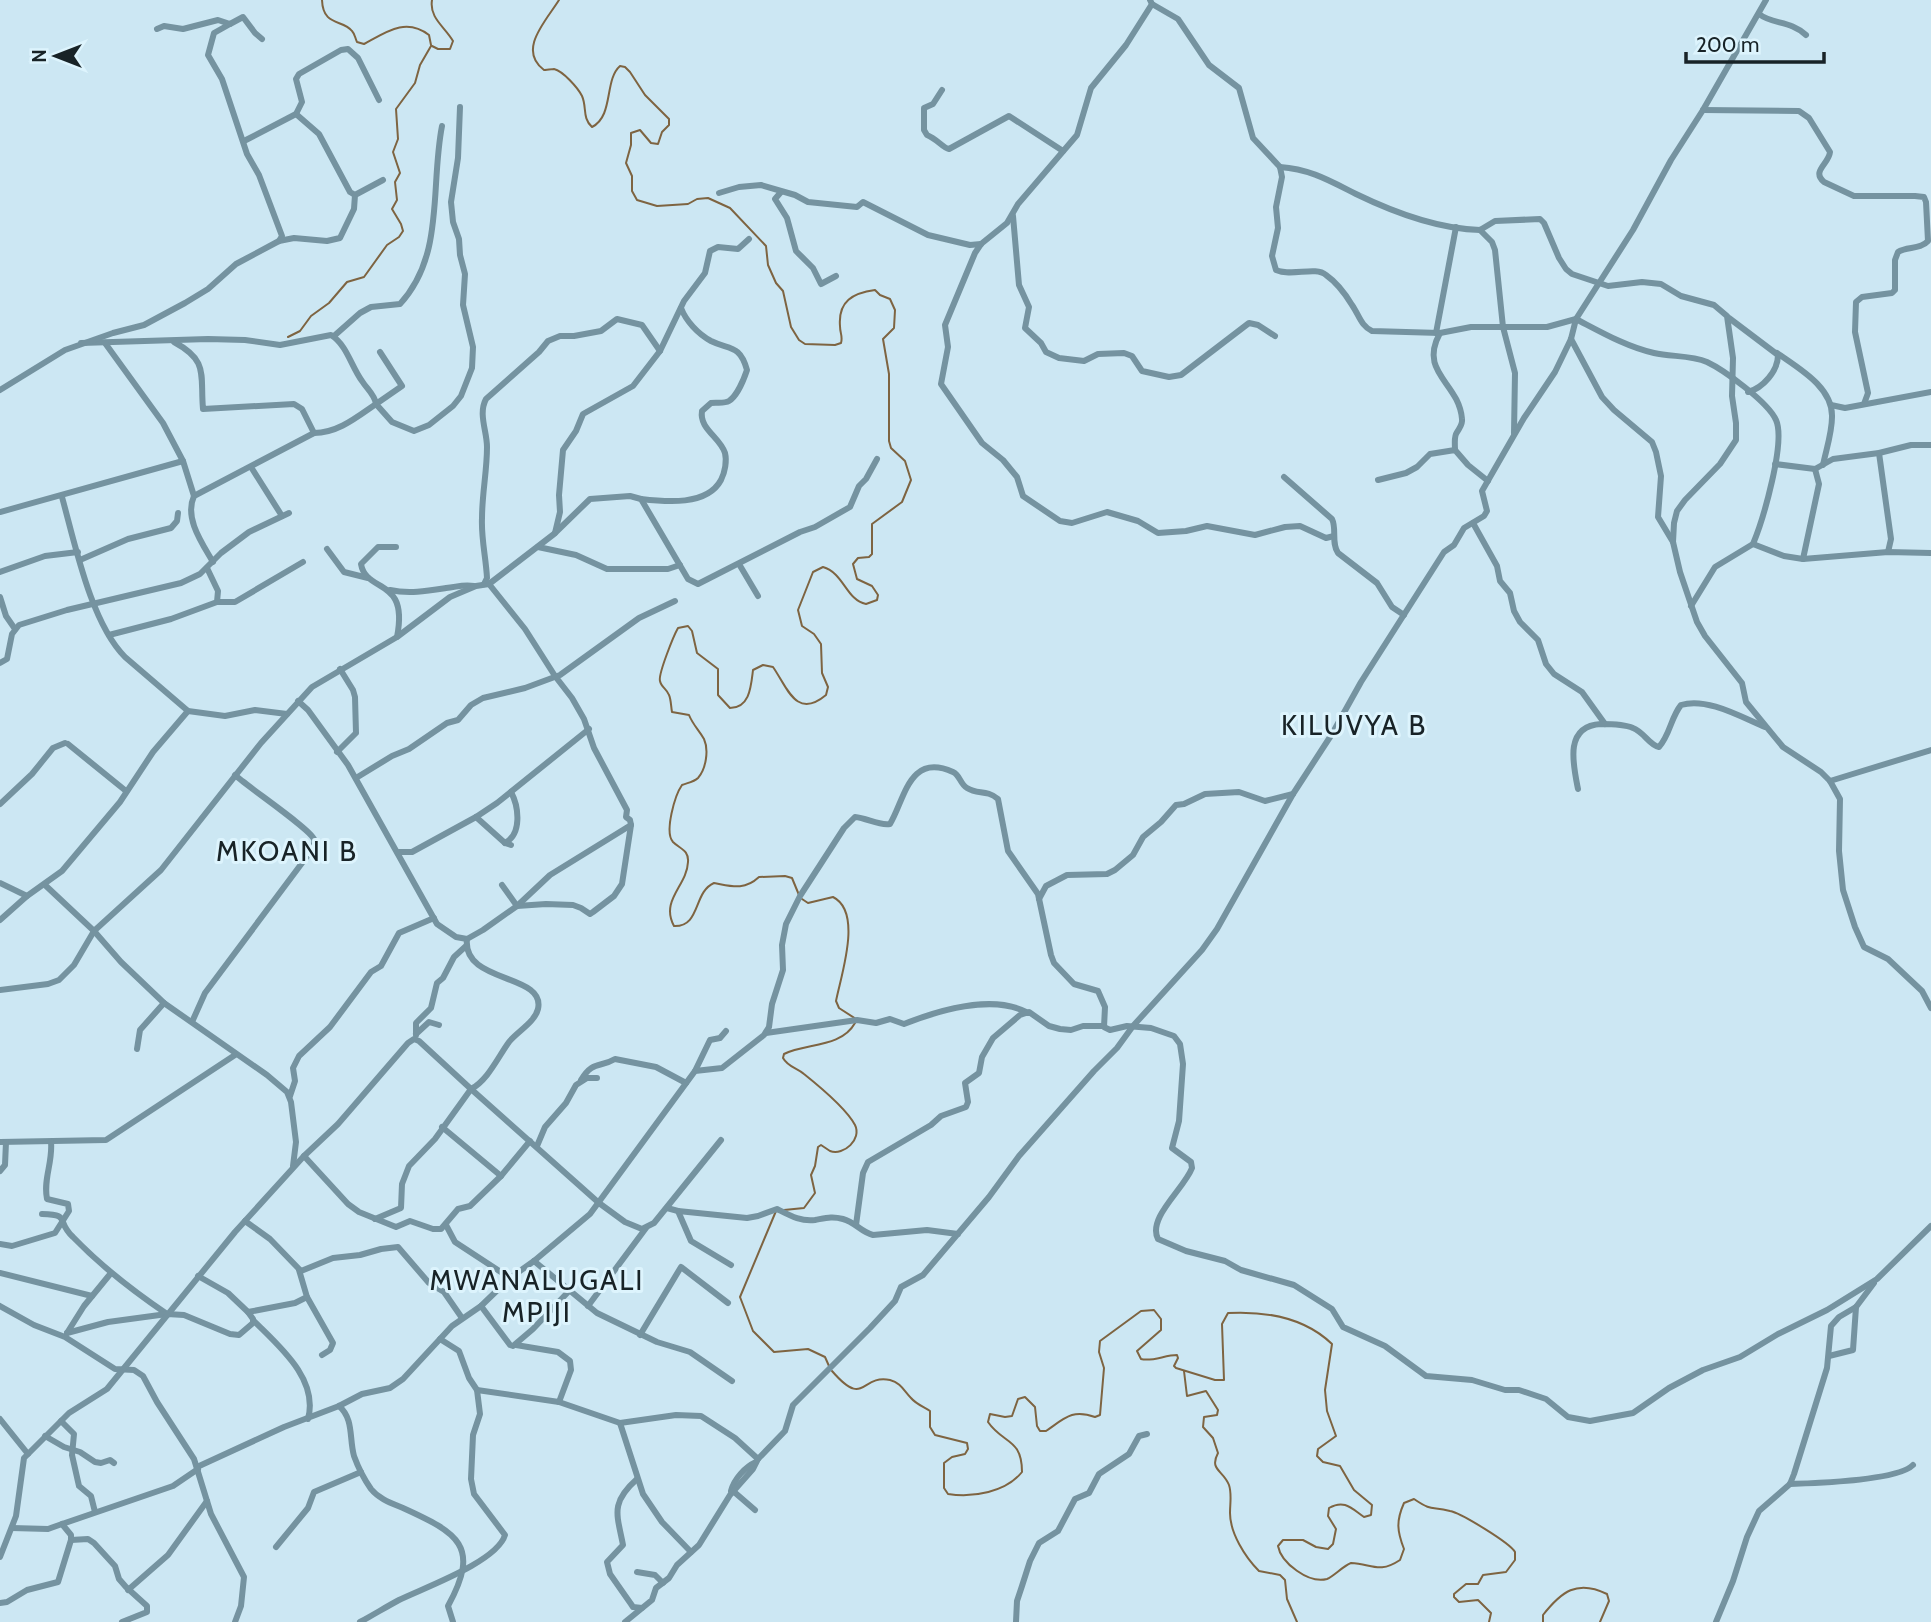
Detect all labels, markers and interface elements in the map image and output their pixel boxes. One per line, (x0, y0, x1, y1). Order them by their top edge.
north arrow (21, 21, 91, 91)
scale bar (1686, 21, 1824, 65)
text: 200 m (1696, 32, 1759, 57)
text: N (28, 49, 51, 63)
district label: KILUVYA B (1281, 708, 1427, 742)
district label: MKOANI B (216, 834, 358, 868)
district label: MWANALUGALI MPIJI (430, 1263, 644, 1329)

